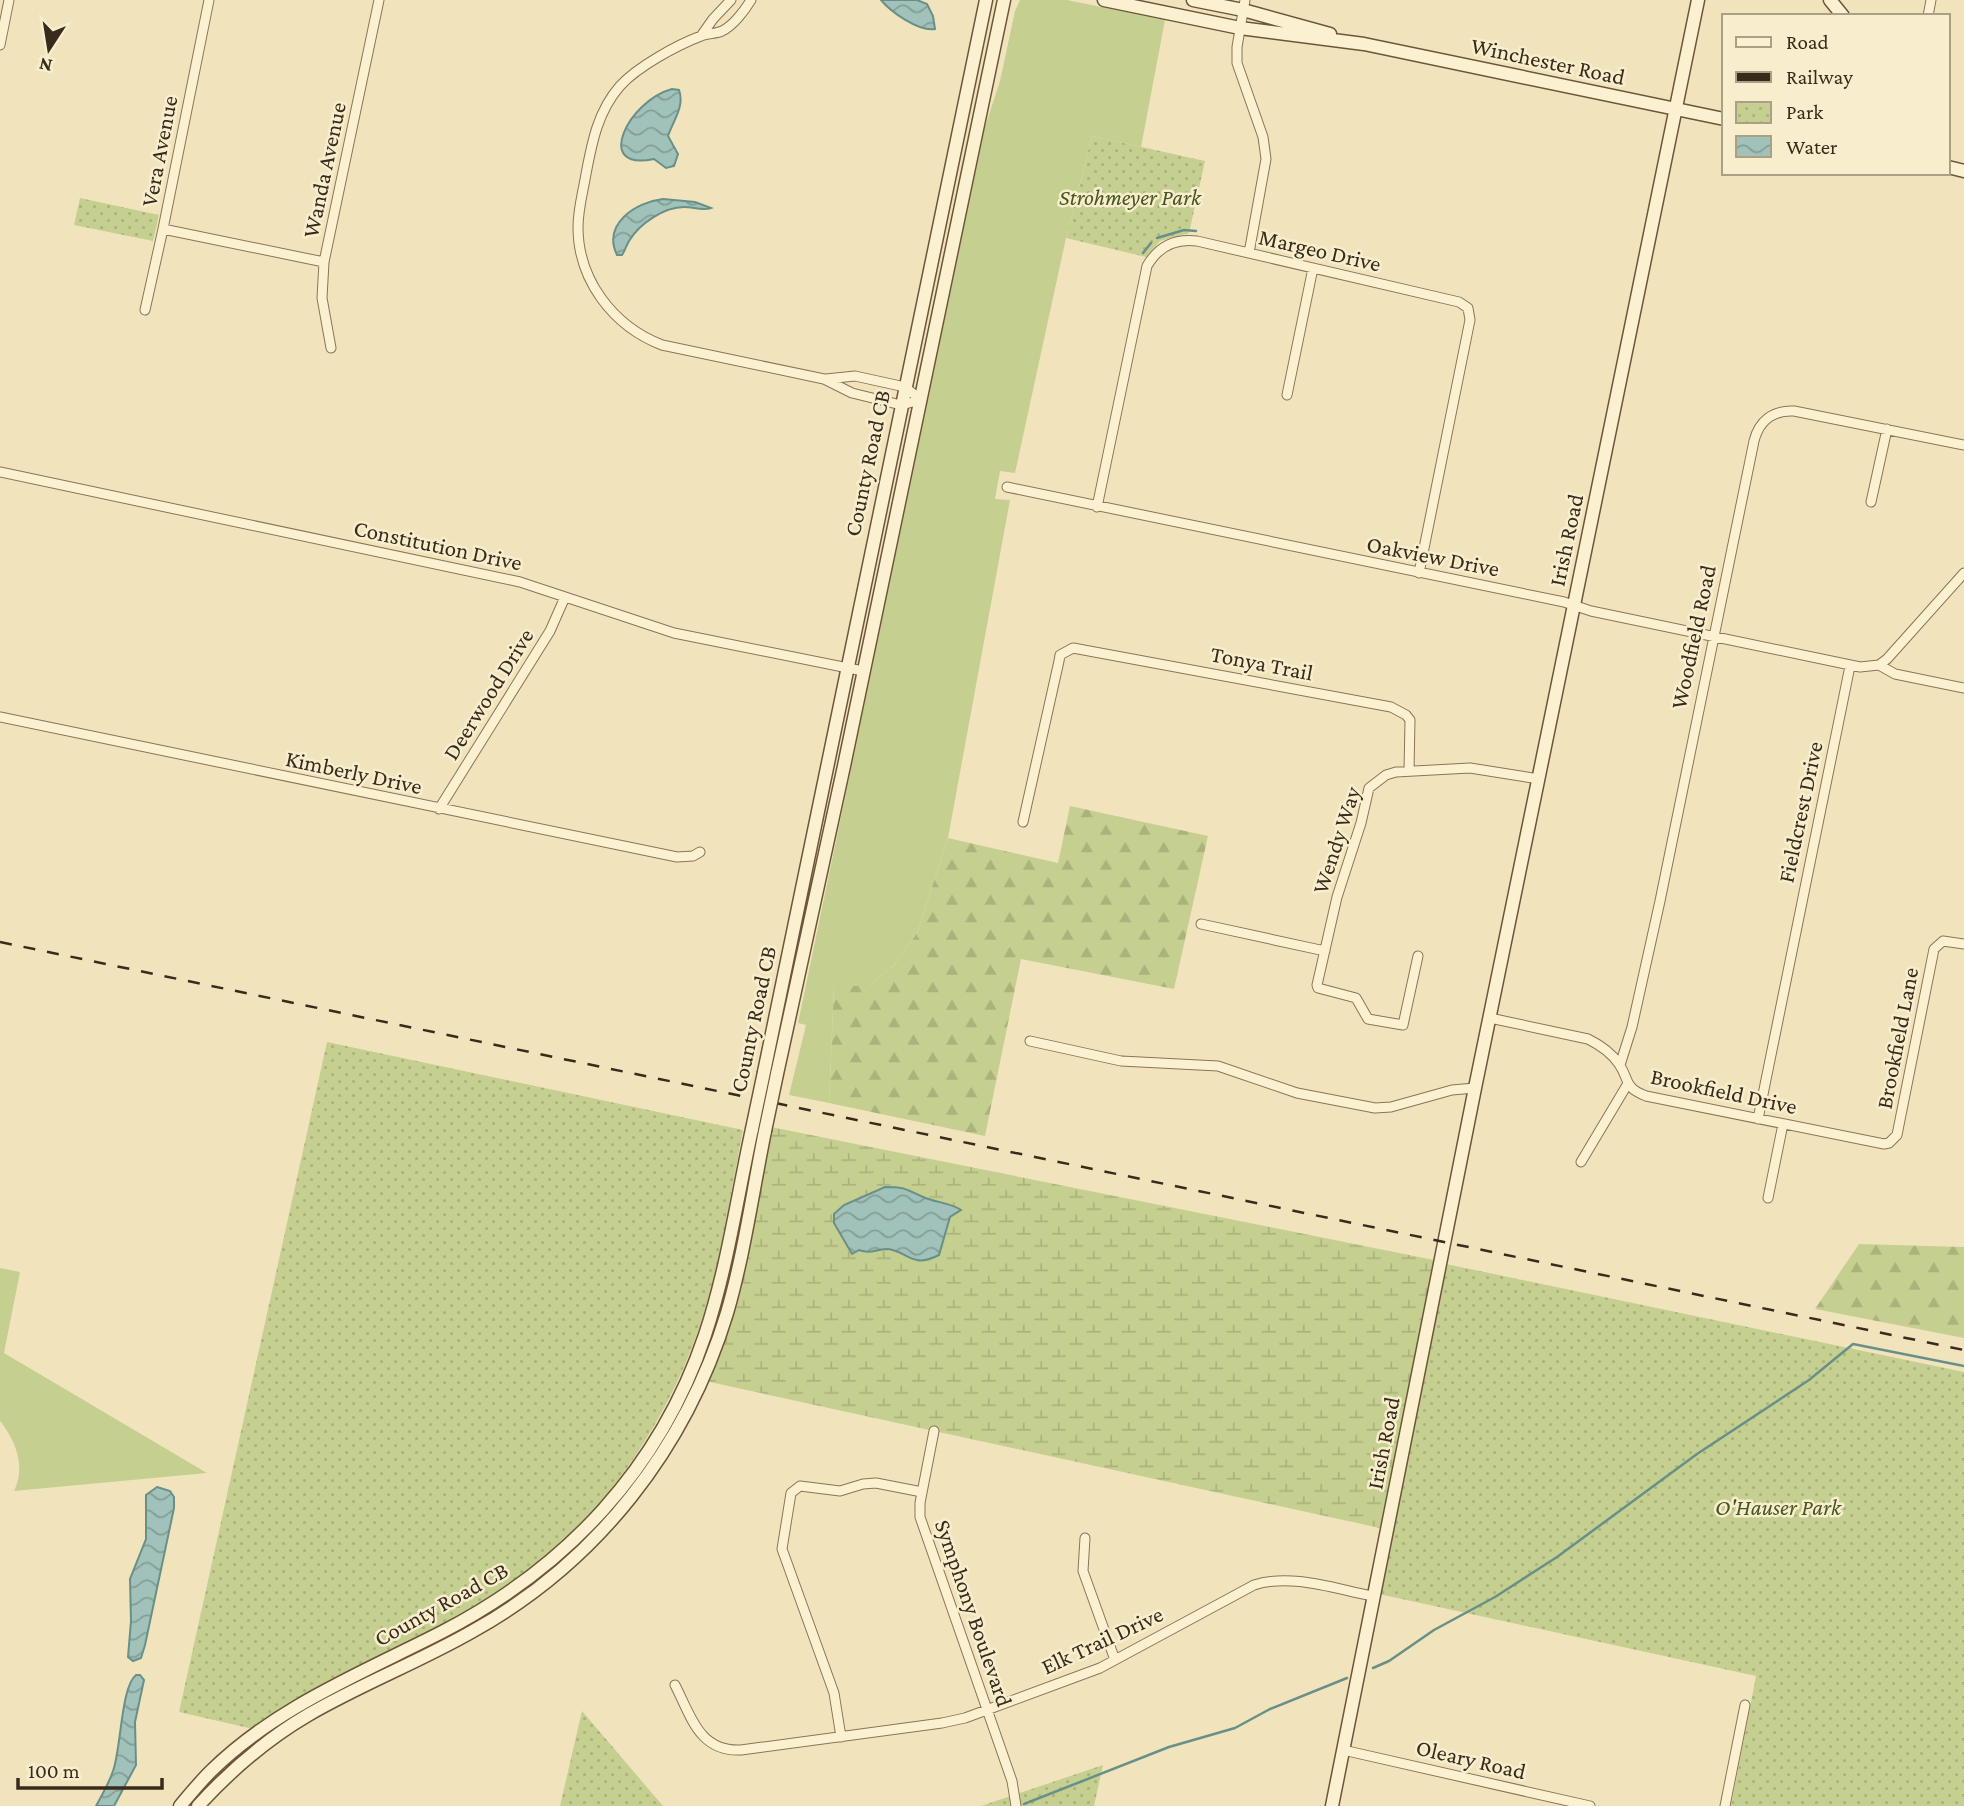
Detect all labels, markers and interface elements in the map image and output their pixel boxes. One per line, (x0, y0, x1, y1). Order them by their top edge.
north arrow (14, 14, 84, 84)
legend (1722, 14, 1950, 175)
text: Road (1786, 30, 1829, 54)
street label: Winchester Road (1469, 32, 1627, 90)
text: N (37, 54, 54, 77)
text: Railway (1786, 65, 1853, 89)
street label: Vera Avenue (135, 93, 183, 209)
street label: Wanda Avenue (297, 100, 351, 240)
text: Park (1786, 100, 1823, 124)
text: Water (1786, 135, 1838, 159)
park label: Strohmeyer Park (1059, 184, 1202, 210)
street label: Margeo Drive (1256, 223, 1384, 277)
street label: County Road CB (839, 387, 895, 539)
street label: Irish Road (1544, 492, 1588, 588)
street label: Constitution Drive (351, 514, 525, 576)
street label: Oakview Drive (1364, 530, 1502, 582)
street label: Woodfield Road (1665, 563, 1721, 711)
street label: Deerwood Drive (437, 624, 539, 764)
street label: Tonya Trail (1209, 640, 1315, 686)
street label: Fieldcrest Drive (1772, 739, 1828, 885)
street label: Kimberly Drive (283, 745, 425, 799)
street label: Wendy Way (1307, 783, 1366, 897)
street label: County Road CB (725, 943, 781, 1095)
street label: Brookfield Lane (1871, 965, 1923, 1111)
street label: Brookfield Drive (1648, 1063, 1800, 1119)
street label: Irish Road (1361, 1395, 1405, 1491)
park label: O'Hauser Park (1715, 1494, 1842, 1520)
street label: Symphony Boulevard (930, 1516, 1018, 1710)
street label: County Road CB (370, 1557, 512, 1651)
street label: Elk Trail Drive (1037, 1601, 1167, 1679)
street label: Oleary Road (1414, 1734, 1528, 1784)
scale bar (18, 1746, 161, 1790)
text: 100 m (28, 1759, 80, 1783)

